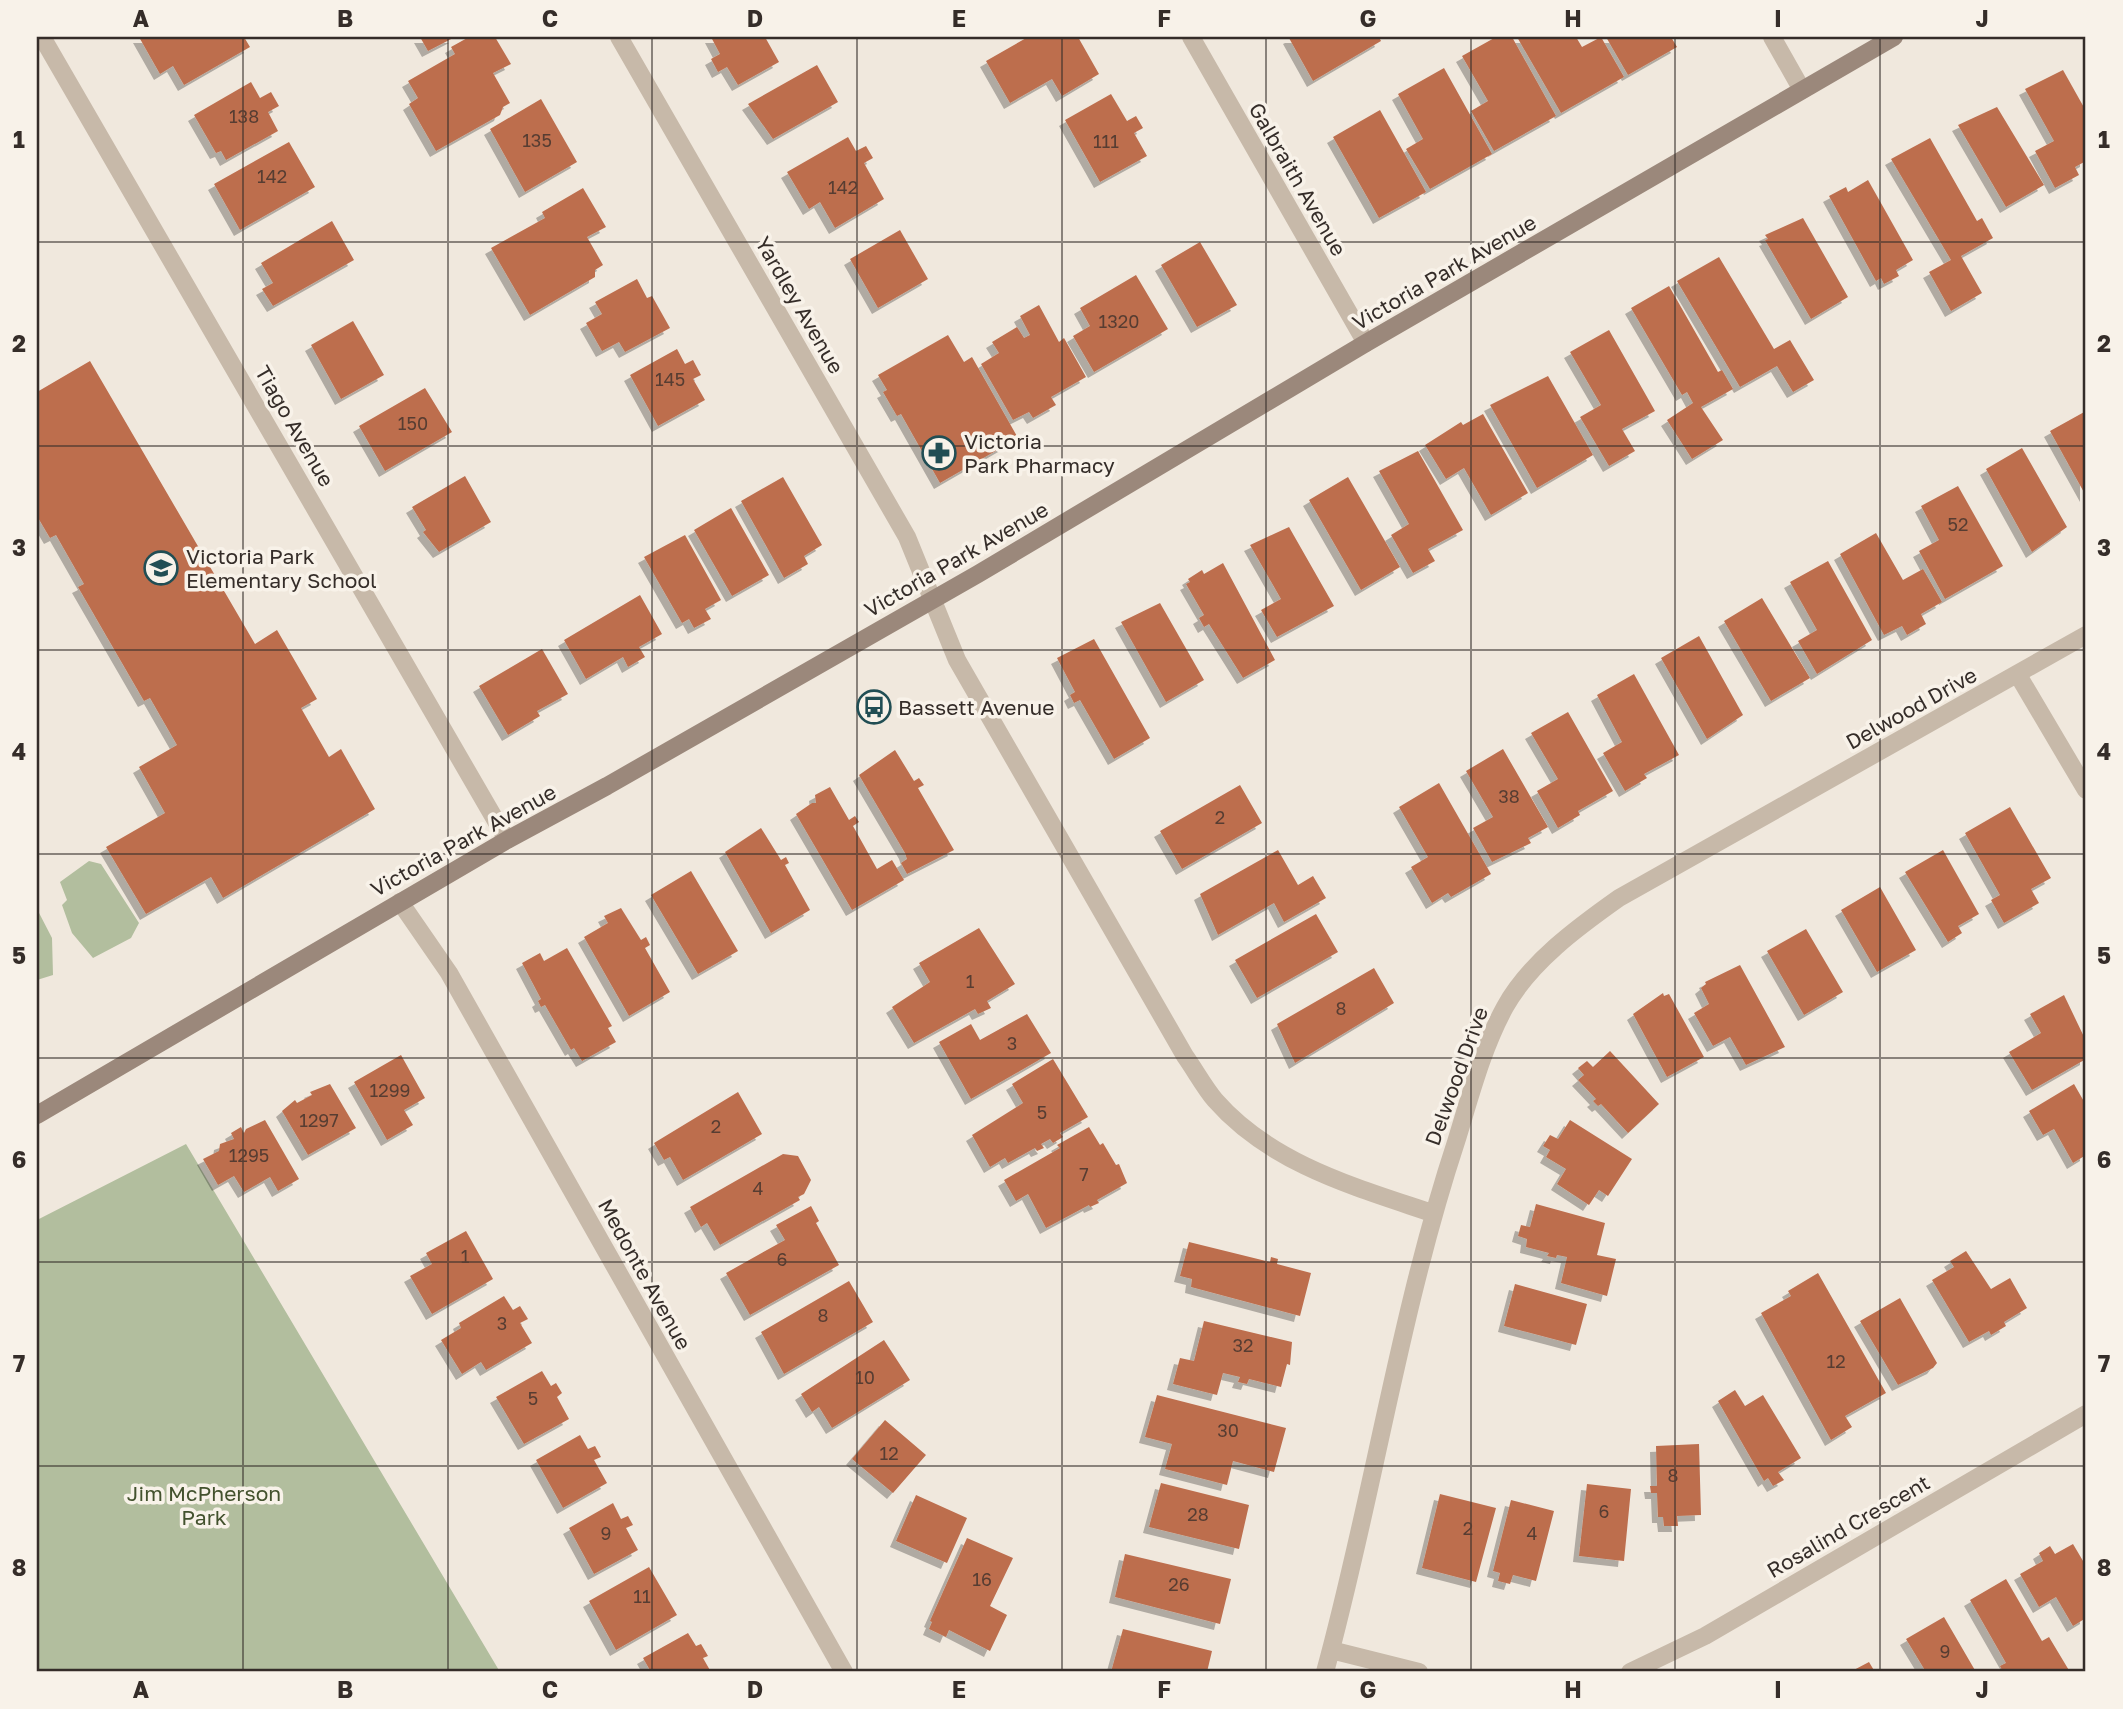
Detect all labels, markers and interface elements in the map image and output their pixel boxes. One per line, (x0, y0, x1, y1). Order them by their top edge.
text: A (133, 4, 150, 32)
text: B (337, 4, 353, 32)
text: C (542, 4, 558, 32)
text: D (747, 4, 763, 32)
text: E (952, 4, 966, 32)
text: F (1157, 4, 1171, 32)
text: G (1360, 4, 1376, 32)
text: H (1564, 4, 1582, 32)
text: I (1774, 4, 1782, 32)
text: J (1975, 4, 1989, 32)
street label: Galbraith Avenue (1244, 98, 1352, 260)
house number: 138 (229, 105, 259, 127)
text: 1 (13, 125, 25, 153)
text: 1 (2098, 125, 2110, 153)
house number: 135 (522, 129, 552, 151)
house number: 111 (1093, 130, 1119, 152)
house number: 142 (257, 165, 287, 187)
house number: 142 (828, 176, 858, 198)
street label: Victoria Park Avenue (1347, 209, 1541, 335)
street label: Yardley Avenue (750, 232, 850, 378)
house number: 1320 (1099, 310, 1139, 332)
text: 2 (12, 329, 26, 357)
text: 2 (2097, 329, 2111, 357)
street label: Tiago Avenue (250, 361, 340, 491)
house number: 145 (655, 368, 685, 390)
house number: 150 (398, 412, 428, 434)
place label: Victoria Park Pharmacy (964, 428, 1115, 478)
pharmacy icon: Victoria Park Pharmacy (920, 434, 958, 472)
street label: Victoria Park Avenue (859, 496, 1053, 622)
house number: 52 (1948, 513, 1968, 535)
text: 3 (12, 533, 26, 561)
text: 3 (2097, 533, 2111, 561)
place label: Victoria Park Elementary School (186, 543, 377, 593)
school or university icon: Victoria Park Elementary School (142, 549, 180, 587)
street label: Delwood Drive (1841, 661, 1981, 755)
bus stop icon: Bassett Avenue (855, 688, 893, 726)
place label: Bassett Avenue (898, 694, 1054, 720)
text: 4 (12, 737, 26, 765)
text: 4 (2097, 737, 2111, 765)
street label: Victoria Park Avenue (366, 778, 560, 902)
house number: 38 (1498, 785, 1520, 807)
house number: 2 (1215, 806, 1225, 828)
text: 5 (12, 941, 26, 969)
text: 5 (2097, 941, 2111, 969)
house number: 1 (966, 970, 975, 992)
house number: 8 (1336, 997, 1346, 1019)
street label: Delwood Drive (1419, 1003, 1493, 1149)
house number: 3 (1007, 1032, 1017, 1054)
house number: 1299 (370, 1079, 410, 1101)
house number: 5 (1037, 1101, 1047, 1123)
house number: 1297 (299, 1109, 339, 1131)
house number: 2 (711, 1115, 721, 1137)
house number: 1295 (229, 1144, 269, 1166)
text: 6 (12, 1145, 26, 1173)
text: 6 (2097, 1145, 2111, 1173)
house number: 7 (1079, 1163, 1089, 1185)
house number: 4 (753, 1177, 764, 1199)
street label: Medonte Avenue (593, 1194, 697, 1354)
house number: 1 (461, 1245, 470, 1267)
house number: 6 (777, 1248, 787, 1270)
house number: 8 (818, 1304, 828, 1326)
house number: 3 (497, 1312, 507, 1334)
house number: 32 (1233, 1334, 1253, 1356)
text: 7 (13, 1349, 25, 1377)
text: 7 (2098, 1349, 2110, 1377)
house number: 12 (1826, 1350, 1846, 1372)
house number: 10 (855, 1366, 875, 1388)
house number: 5 (528, 1387, 538, 1409)
house number: 30 (1217, 1419, 1239, 1441)
house number: 12 (879, 1442, 899, 1464)
house number: 8 (1668, 1464, 1678, 1486)
street label: Rosalind Crescent (1762, 1469, 1934, 1583)
park label: Jim McPherson Park (127, 1480, 281, 1530)
house number: 6 (1599, 1500, 1609, 1522)
house number: 28 (1187, 1503, 1209, 1525)
house number: 2 (1463, 1517, 1473, 1539)
house number: 9 (601, 1522, 611, 1544)
house number: 4 (1527, 1522, 1538, 1544)
text: 8 (12, 1553, 26, 1581)
text: 8 (2097, 1553, 2111, 1581)
house number: 16 (972, 1568, 992, 1590)
house number: 26 (1168, 1573, 1190, 1595)
house number: 11 (633, 1585, 651, 1607)
house number: 9 (1940, 1640, 1950, 1662)
text: A (133, 1675, 150, 1703)
text: B (337, 1675, 353, 1703)
text: C (542, 1675, 558, 1703)
text: D (747, 1675, 763, 1703)
text: E (952, 1675, 966, 1703)
text: F (1157, 1675, 1171, 1703)
text: G (1360, 1675, 1376, 1703)
text: H (1564, 1675, 1582, 1703)
text: I (1774, 1675, 1782, 1703)
text: J (1975, 1675, 1989, 1703)

